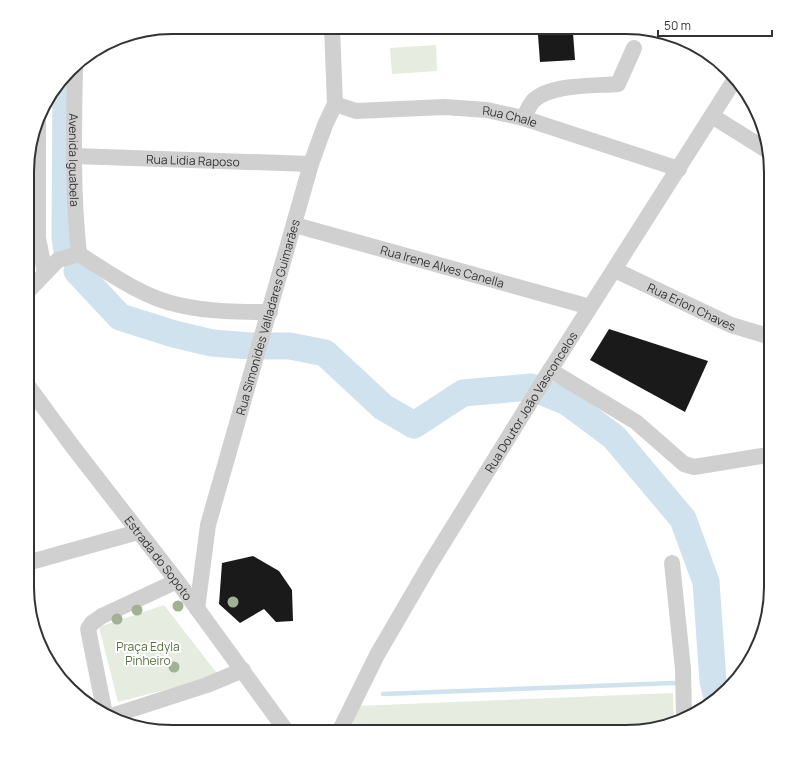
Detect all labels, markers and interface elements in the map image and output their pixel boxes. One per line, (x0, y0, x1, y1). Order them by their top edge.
scale bar (658, 12, 772, 38)
text: 50 m (664, 17, 691, 34)
street label: Rua Chale (482, 101, 540, 131)
street label: Avenida Iguabela (65, 113, 84, 207)
street label: Rua Lidia Raposo (146, 150, 240, 170)
street label: Rua Simonides Valladares Guimarães (231, 217, 303, 417)
street label: Rua Irene Alves Canella (379, 241, 506, 291)
street label: Rua Erlon Chaves (645, 278, 738, 334)
street label: Rua Doutor João Vasconcelos (480, 328, 581, 476)
street label: Estrada do Sopoto (121, 512, 197, 603)
park label: Praça Edyla Pinheiro (116, 638, 180, 669)

